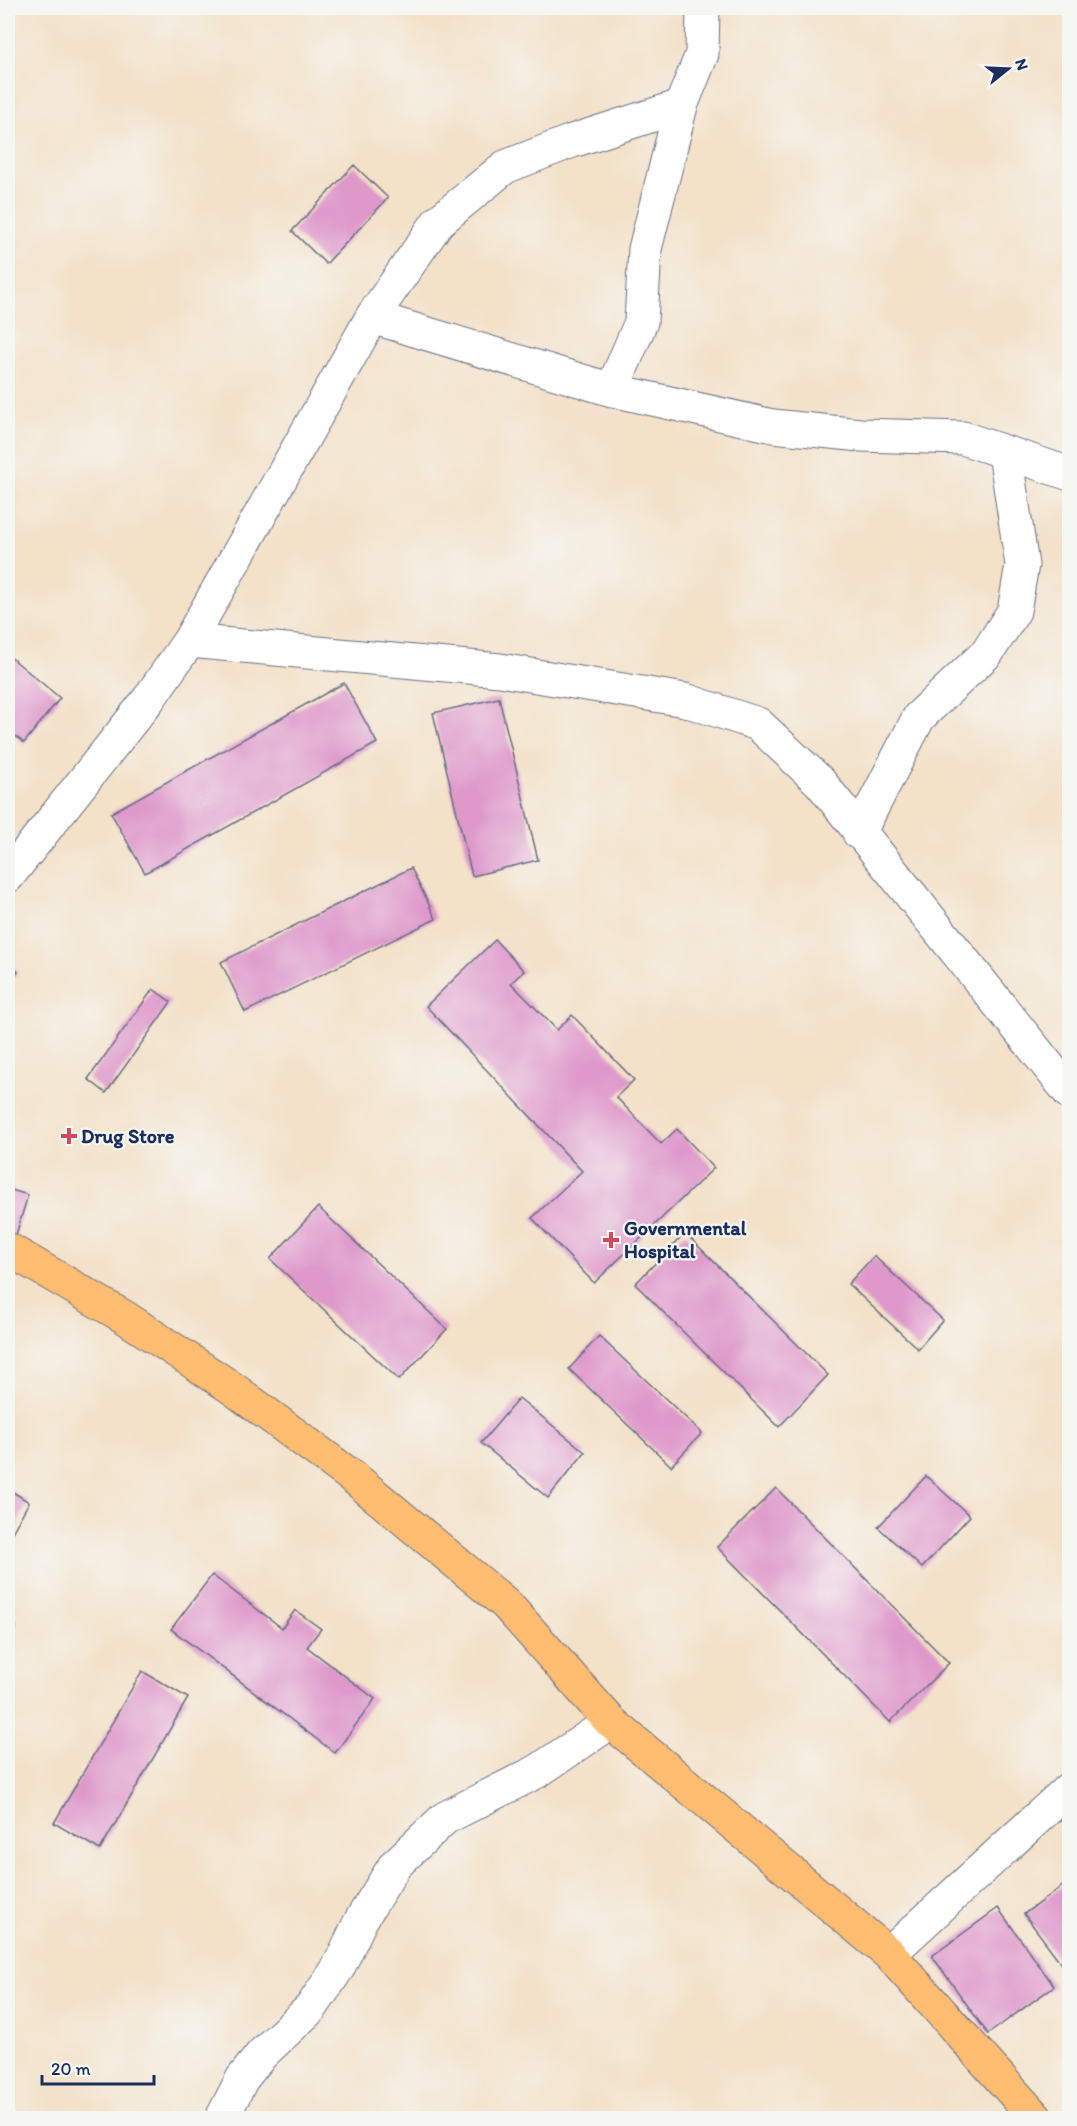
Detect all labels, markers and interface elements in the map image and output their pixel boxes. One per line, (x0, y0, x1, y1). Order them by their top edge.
north arrow (978, 39, 1038, 99)
text: N (1011, 56, 1032, 73)
place label: Drug Store (81, 1124, 175, 1149)
marker: Drug Store (62, 1129, 76, 1143)
place label: Governmental Hospital (624, 1216, 747, 1264)
marker: Governmental Hospital (602, 1231, 620, 1249)
scale bar (42, 2048, 154, 2086)
text: 20 m (51, 2058, 91, 2080)

